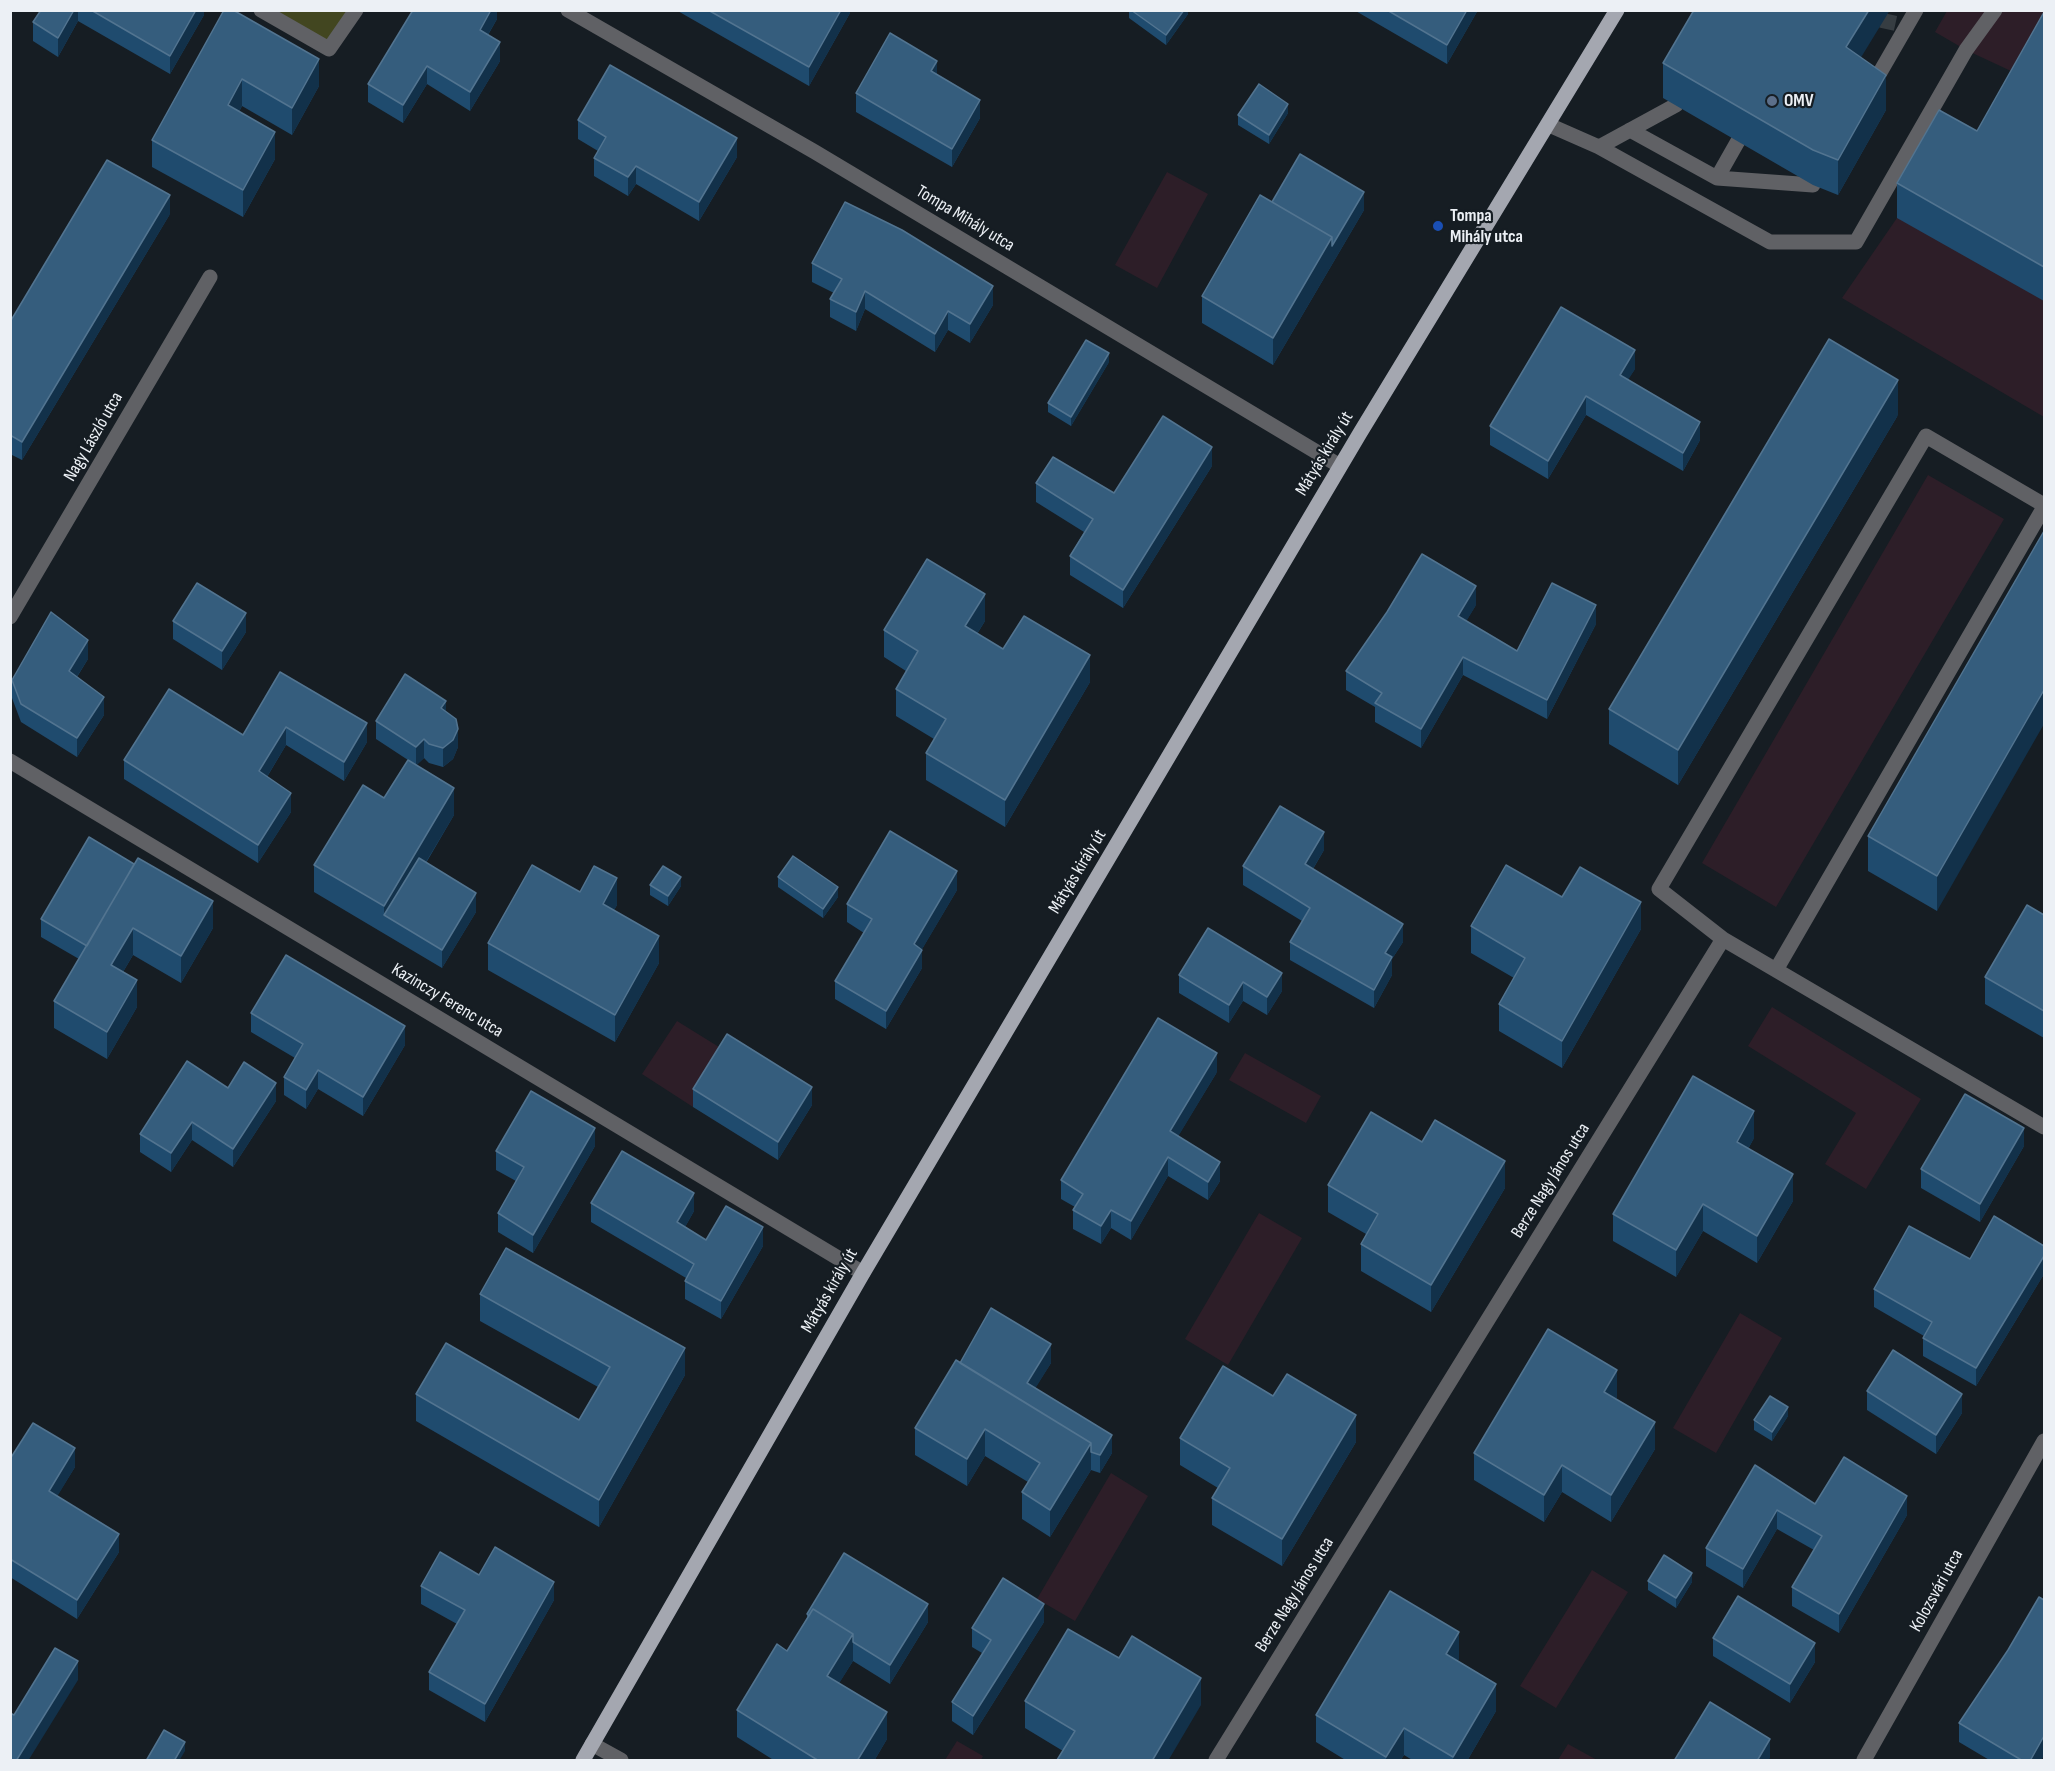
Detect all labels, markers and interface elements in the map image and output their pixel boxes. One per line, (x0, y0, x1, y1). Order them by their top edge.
place label: OMV (1784, 90, 1814, 112)
marker: OMV (1765, 94, 1779, 108)
street label: Tompa Mihály utca (912, 181, 1018, 257)
place label: Tompa Mihály utca (1450, 205, 1523, 248)
marker: Tompa Mihály utca (1431, 219, 1445, 233)
street label: Nagy László utca (60, 388, 128, 486)
street label: Mátyás király út (1291, 408, 1359, 500)
street label: Mátyás király út (1044, 826, 1112, 918)
street label: Kazinczy Ferenc utca (387, 959, 507, 1043)
street label: Berze Nagy János utca (1507, 1120, 1595, 1242)
street label: Mátyás király út (797, 1245, 863, 1337)
street label: Berze Nagy János utca (1251, 1534, 1339, 1656)
street label: Kolozsvári utca (1906, 1546, 1968, 1636)

